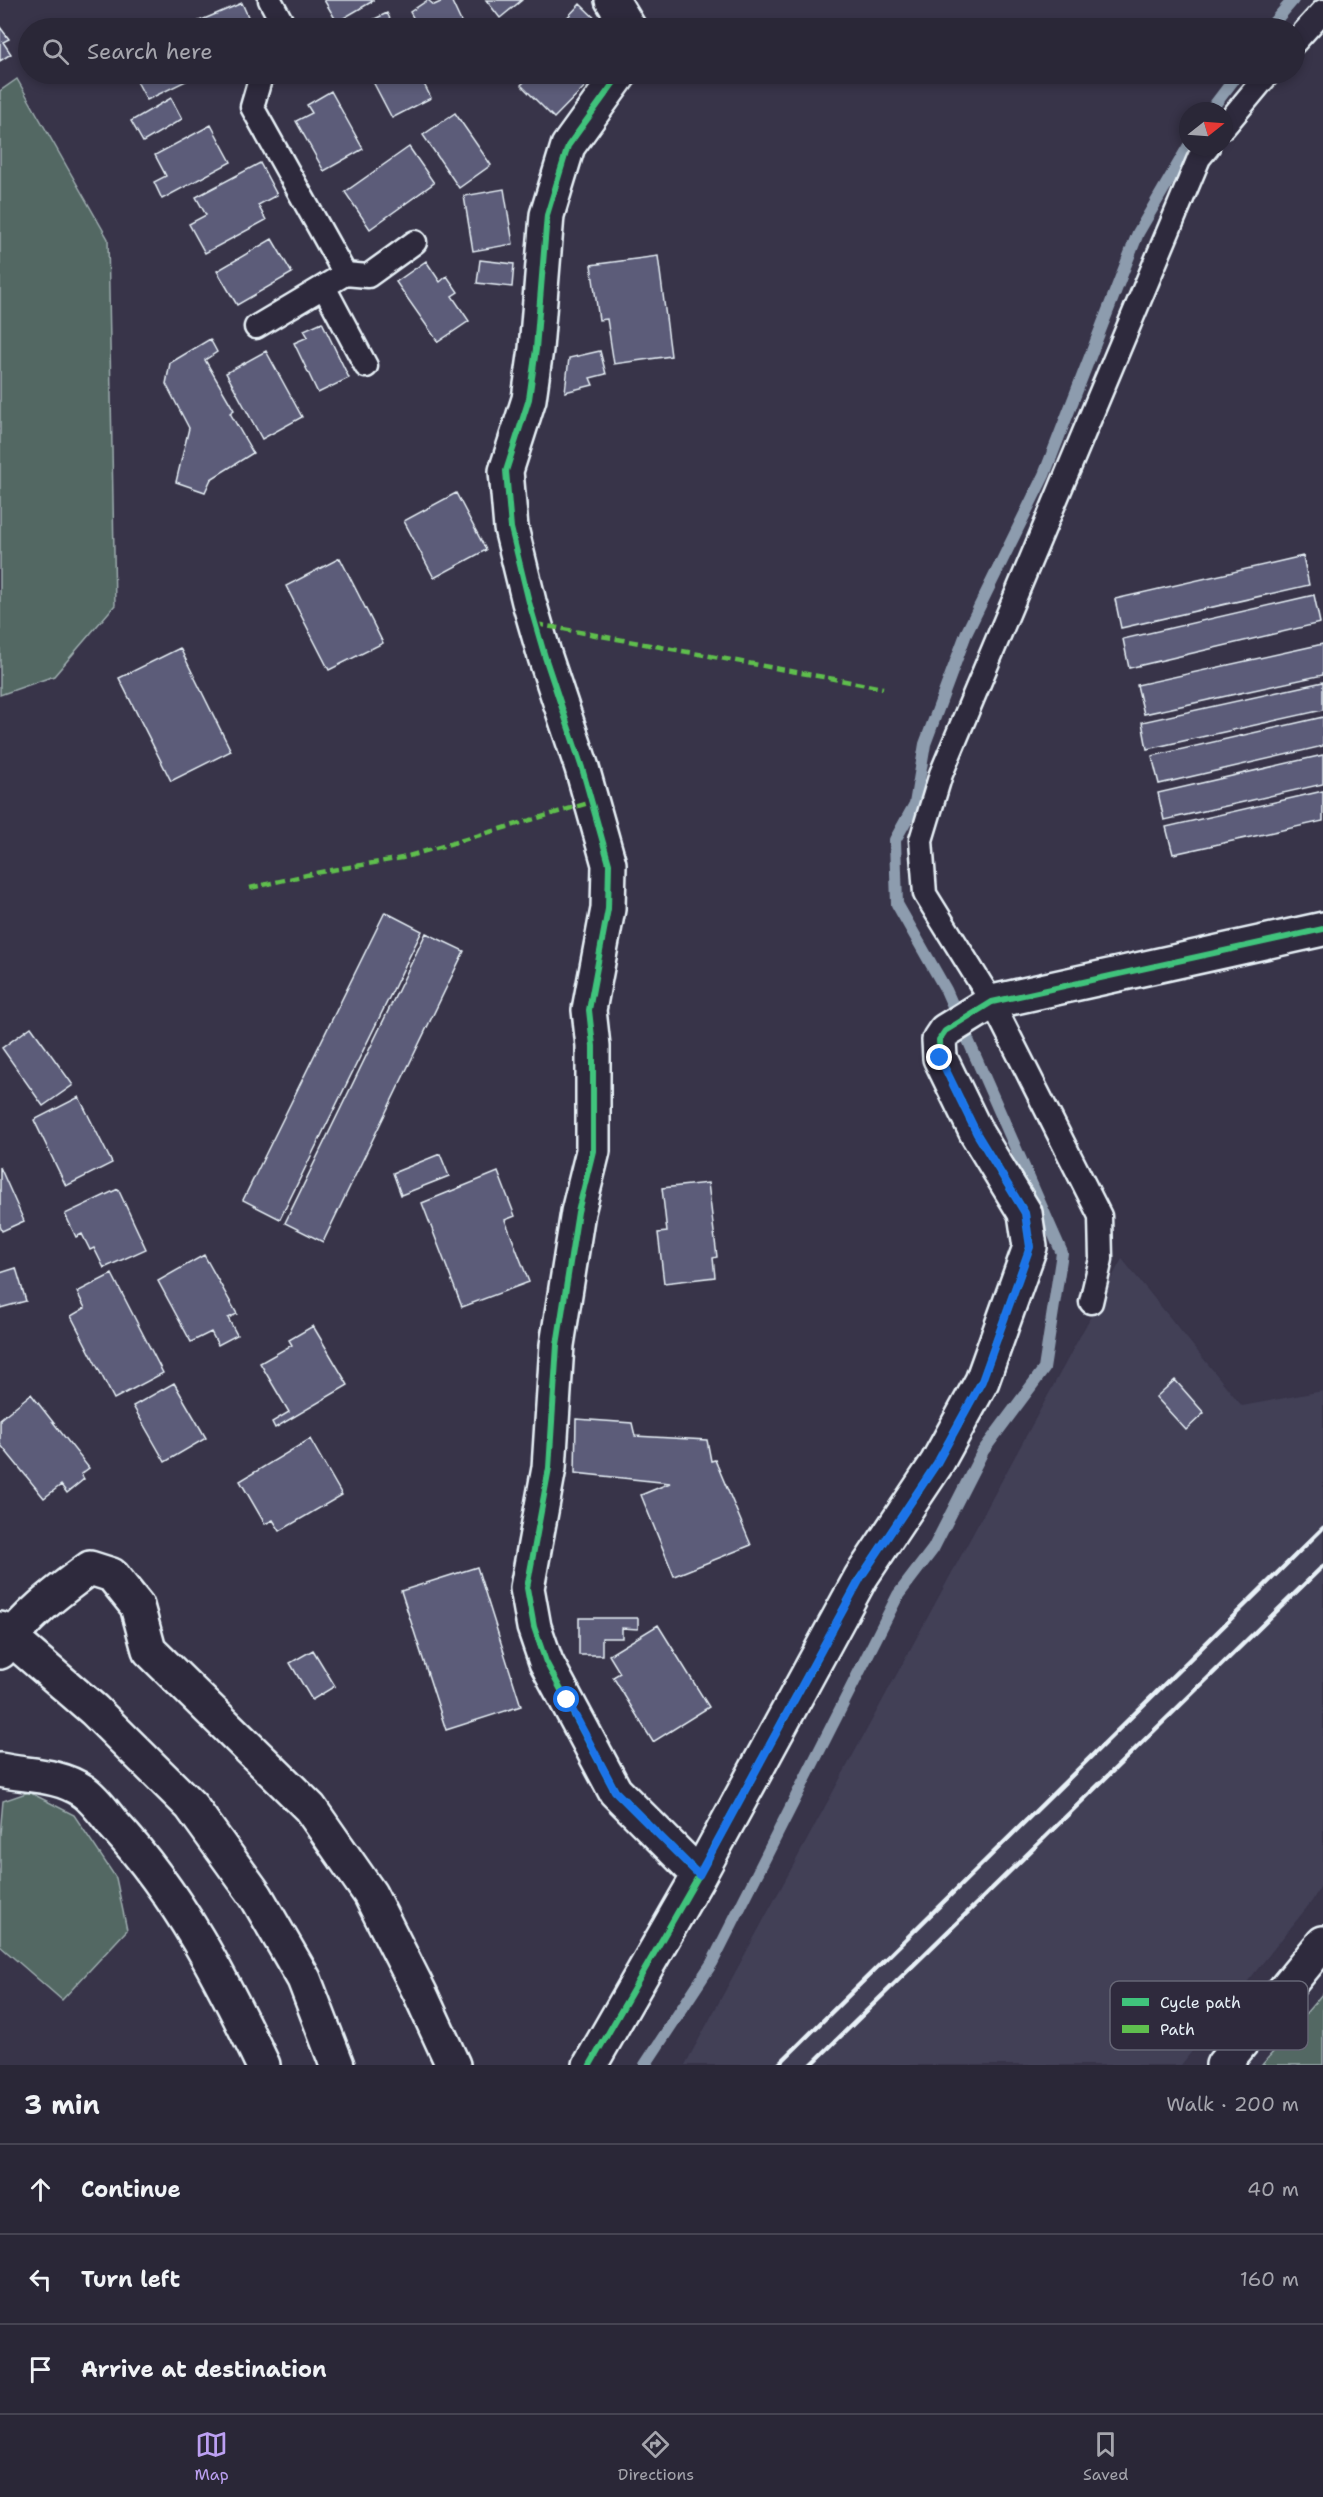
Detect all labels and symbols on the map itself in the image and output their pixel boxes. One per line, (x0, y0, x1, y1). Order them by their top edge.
north arrow (1179, 102, 1233, 156)
route end (926, 1044, 952, 1070)
route start (553, 1686, 579, 1712)
legend (1110, 1981, 1308, 2050)
text: Cycle path (1160, 1992, 1241, 2013)
text: Path (1160, 2019, 1195, 2040)

